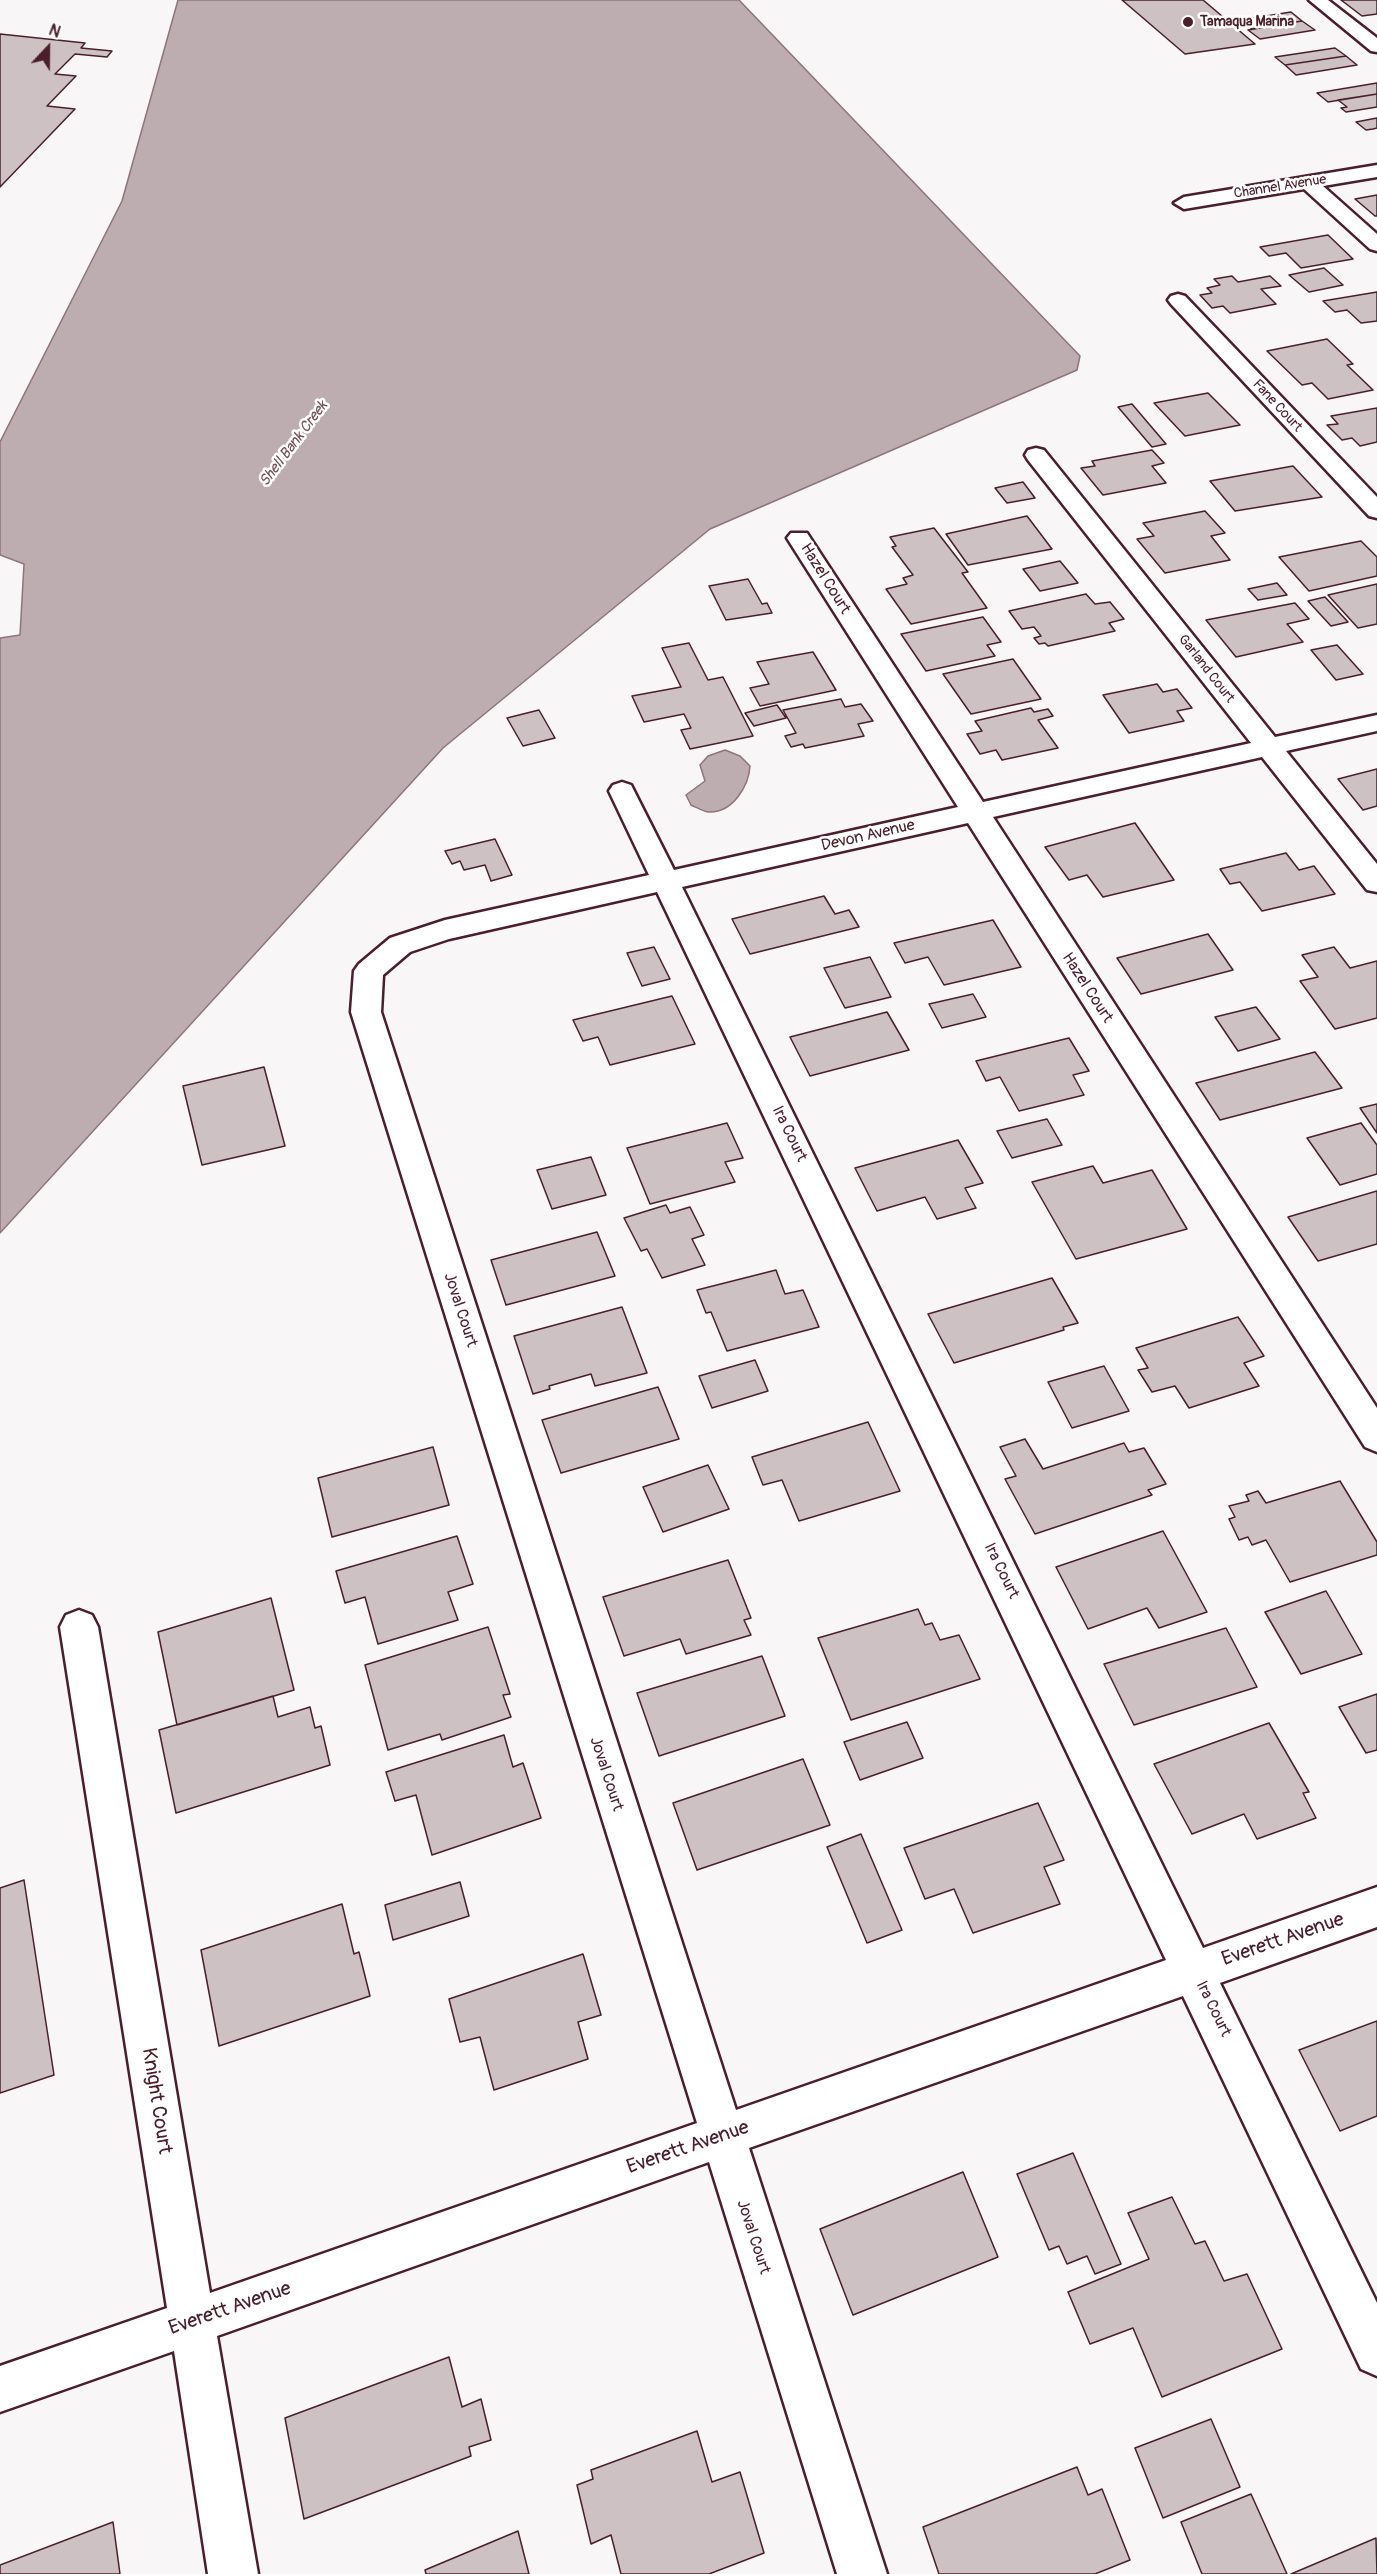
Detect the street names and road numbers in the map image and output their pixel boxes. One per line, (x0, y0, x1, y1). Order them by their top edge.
street label: Channel Avenue (1233, 171, 1327, 203)
street label: Fane Court (1249, 376, 1305, 436)
street label: Hazel Court (796, 540, 854, 618)
street label: Garland Court (1174, 632, 1238, 706)
street label: Devon Avenue (819, 816, 917, 856)
street label: Hazel Court (1057, 949, 1117, 1027)
street label: Ira Court (767, 1103, 811, 1165)
street label: Joval Court (439, 1270, 481, 1350)
street label: Ira Court (979, 1540, 1023, 1602)
street label: Joval Court (585, 1734, 627, 1814)
street label: Everett Avenue (1219, 1908, 1347, 1972)
street label: Ira Court (1191, 1978, 1235, 2040)
street label: Knight Court (136, 2046, 176, 2156)
street label: Everett Avenue (624, 2116, 752, 2180)
street label: Joval Court (732, 2197, 774, 2277)
street label: Everett Avenue (166, 2277, 294, 2341)

